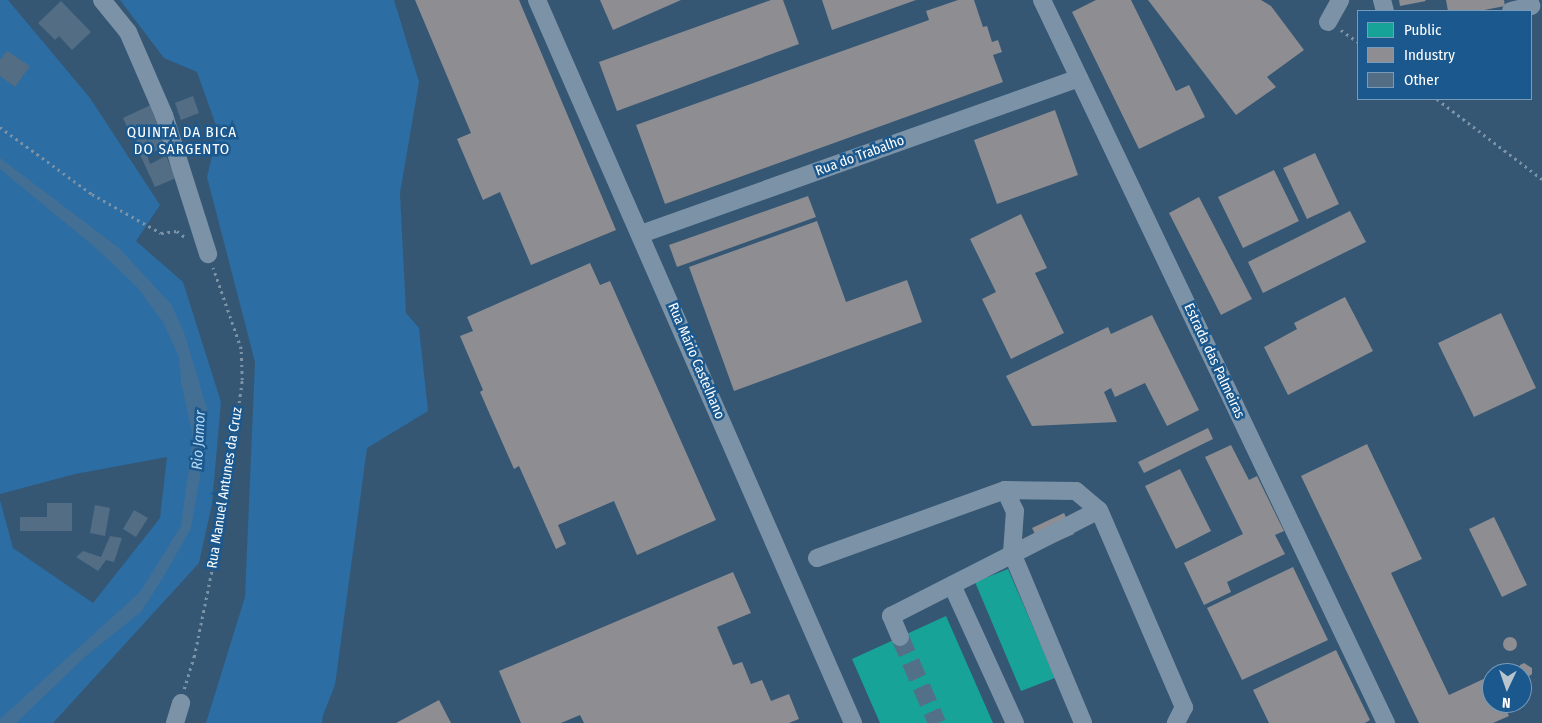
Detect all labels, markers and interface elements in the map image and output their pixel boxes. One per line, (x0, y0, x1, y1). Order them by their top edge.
legend (1357, 10, 1532, 100)
text: Public (1404, 21, 1441, 39)
text: Industry (1404, 46, 1455, 64)
text: Other (1404, 71, 1439, 89)
district label: QUINTA DA BICA DO SARGENTO (125, 123, 239, 158)
street label: Rua do Trabalho (813, 132, 907, 180)
street label: Rua Mário Castelhano (664, 300, 728, 422)
street label: Estrada das Palmeiras (1180, 301, 1248, 421)
street label: Rua Manuel Antunes da Cruz (204, 406, 246, 570)
water label: Rio Jamor (188, 410, 210, 470)
north arrow (1482, 663, 1532, 713)
text: N (1502, 694, 1511, 711)

